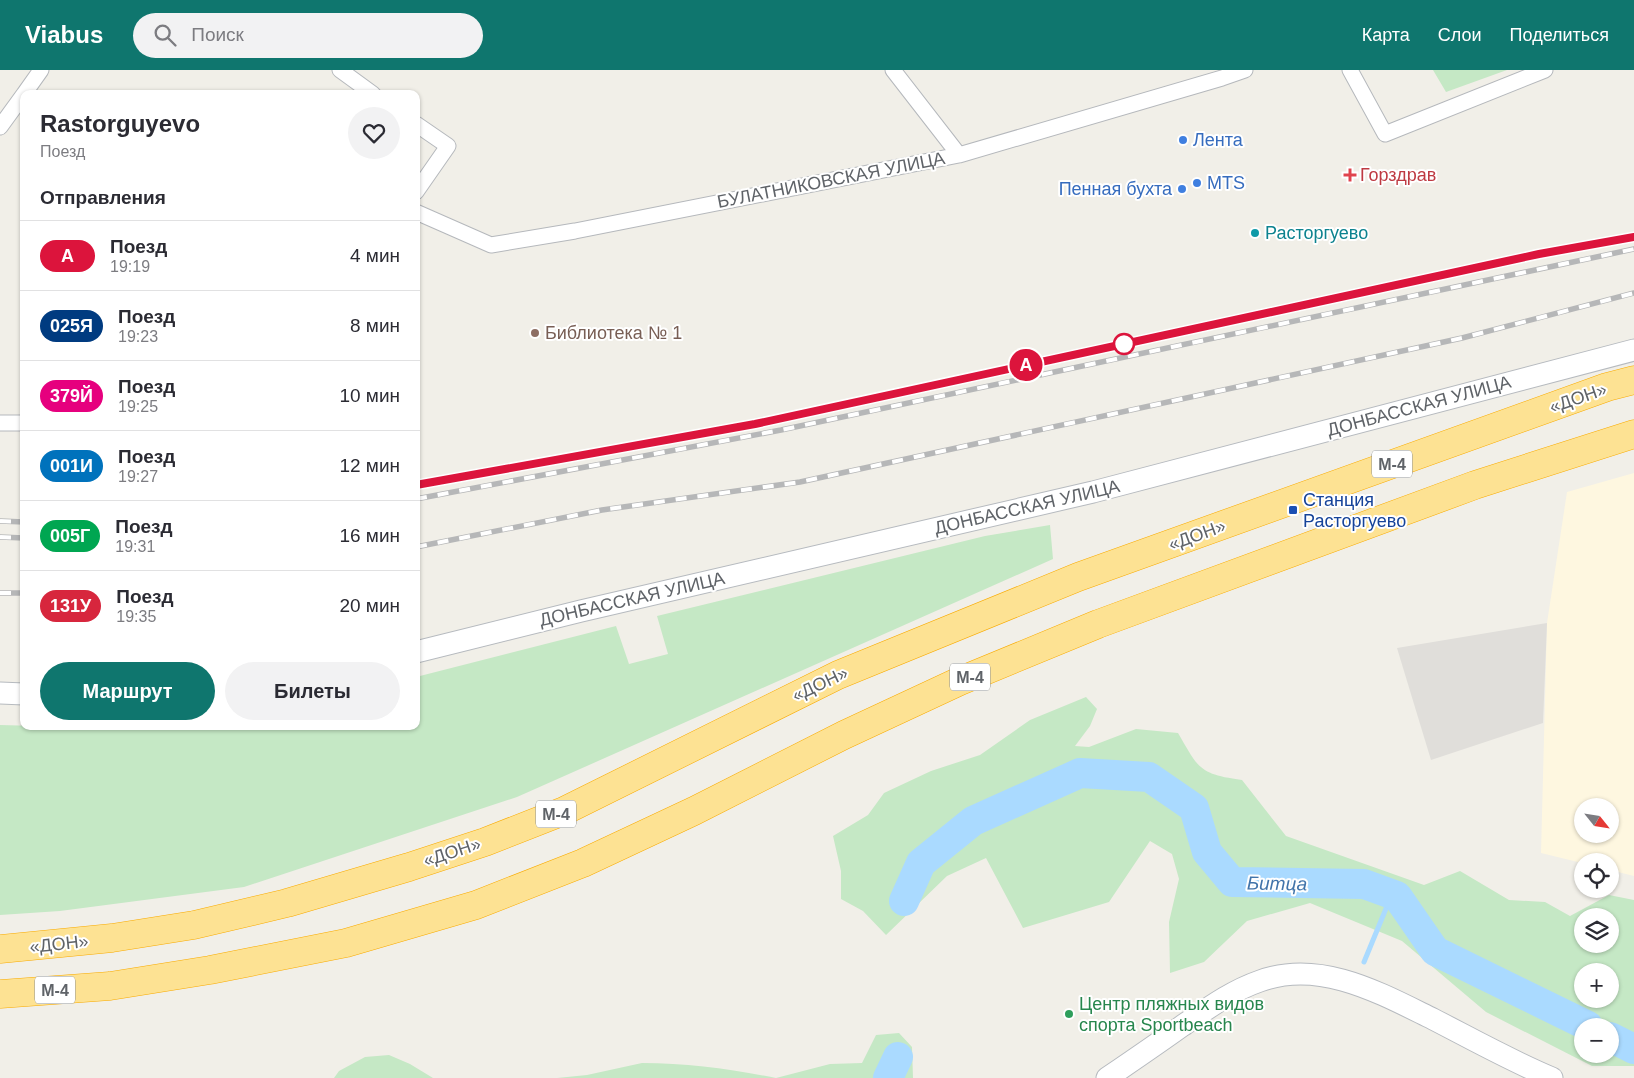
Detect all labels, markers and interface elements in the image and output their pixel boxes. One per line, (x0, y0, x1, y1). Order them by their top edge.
search box (133, 13, 483, 58)
text: Viabus (25, 21, 103, 48)
icon: search (151, 21, 179, 49)
text: Поиск (191, 24, 244, 45)
text: Карта (1362, 25, 1410, 45)
text: Слои (1438, 25, 1482, 45)
text: Поделиться (1510, 25, 1609, 45)
button: heart (348, 107, 400, 159)
text: Rastorguyevo (40, 110, 200, 137)
place label: Лента (1193, 130, 1244, 150)
marker: Лента (1177, 134, 1189, 146)
text: Поезд (40, 143, 85, 160)
street label: БУЛАТНИКОВСКАЯ УЛИЦА (715, 148, 947, 212)
place label: Горздрав (1360, 165, 1436, 185)
marker: Горздрав (1344, 169, 1356, 181)
place label: MTS (1207, 173, 1245, 193)
marker: MTS (1191, 177, 1203, 189)
place label: Пенная бухта (1059, 179, 1173, 199)
marker: Пенная бухта (1176, 183, 1188, 195)
text: Отправления (40, 187, 166, 208)
place label: Расторгуево (1265, 223, 1368, 243)
marker: Расторгуево (1249, 227, 1261, 239)
text: Поезд (110, 236, 167, 257)
text: 4 мин (350, 245, 400, 266)
text: A (61, 246, 74, 266)
text: 19:19 (110, 258, 150, 275)
text: Поезд (118, 306, 175, 327)
text: 8 мин (350, 315, 400, 336)
text: 025Я (50, 316, 93, 336)
place label: Библиотека № 1 (545, 323, 682, 343)
marker: Библиотека № 1 (529, 327, 541, 339)
text: 19:23 (118, 328, 158, 345)
unlabelled marker (1113, 333, 1135, 355)
line badge: A (1010, 349, 1042, 381)
text: A (1020, 355, 1033, 375)
street label: ДОНБАССКАЯ УЛИЦА (1325, 372, 1513, 440)
text: Поезд (118, 376, 175, 397)
street label: «ДОН» (1547, 379, 1609, 417)
text: 10 мин (339, 385, 400, 406)
text: 379Й (50, 386, 93, 406)
text: 19:25 (118, 398, 158, 415)
text: Поезд (118, 446, 175, 467)
road number: М-4 (1372, 450, 1412, 478)
text: 12 мин (339, 455, 400, 476)
text: 001И (50, 456, 93, 476)
text: 19:27 (118, 468, 158, 485)
street label: ДОНБАССКАЯ УЛИЦА (932, 476, 1122, 538)
place label: Станция Расторгуево (1303, 490, 1406, 531)
marker: Станция Расторгуево (1287, 504, 1299, 516)
street label: «ДОН» (1166, 515, 1228, 555)
text: Поезд (115, 516, 173, 537)
text: 16 мин (339, 525, 400, 546)
text: 005Г (50, 526, 90, 546)
text: 19:31 (115, 538, 155, 555)
street label: ДОНБАССКАЯ УЛИЦА (537, 568, 727, 630)
text: Поезд (116, 586, 174, 607)
text: 20 мин (339, 595, 400, 616)
text: 131У (50, 596, 91, 616)
text: 19:35 (116, 608, 156, 625)
button: Маршрут (40, 662, 215, 720)
button: Билеты (225, 662, 400, 720)
street label: «ДОН» (789, 662, 851, 706)
road number: М-4 (950, 664, 990, 690)
north arrow (1574, 798, 1619, 842)
map controls (1574, 798, 1619, 1063)
road number: М-4 (536, 801, 576, 828)
street label: «ДОН» (421, 833, 483, 871)
button: locate (1574, 853, 1619, 898)
water label: Битца (1247, 872, 1307, 895)
button: layers (1574, 908, 1619, 953)
street label: «ДОН» (29, 931, 89, 957)
button: + (1574, 963, 1619, 1008)
road number: М-4 (35, 976, 75, 1004)
place label: Центр пляжных видов спорта Sportbeach (1079, 994, 1264, 1035)
marker: Центр пляжных видов спорта Sportbeach (1063, 1008, 1075, 1020)
button: − (1574, 1018, 1619, 1063)

